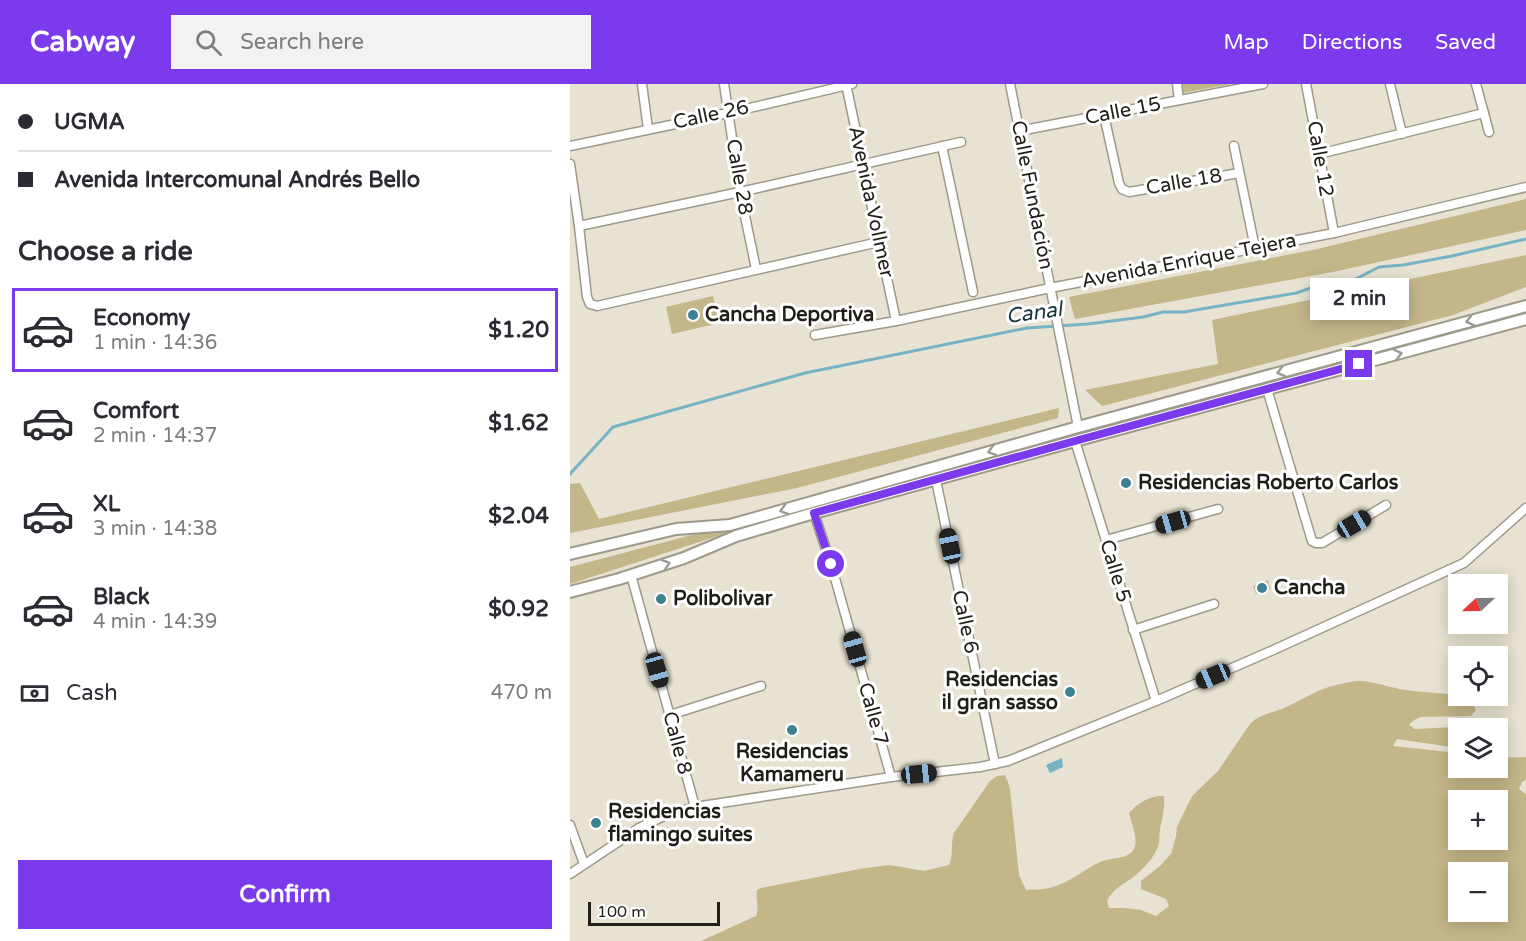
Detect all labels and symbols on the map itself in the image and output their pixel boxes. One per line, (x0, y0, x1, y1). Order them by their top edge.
street label: Calle 15 (1083, 92, 1163, 130)
street label: Calle 26 (671, 95, 751, 135)
street label: Calle Fundación (1006, 118, 1058, 272)
street label: Calle 12 (1302, 119, 1338, 199)
street label: Avenida Vollmer (843, 124, 899, 280)
street label: Calle 28 (721, 137, 757, 217)
street label: Calle 18 (1144, 164, 1224, 200)
street label: Avenida Enrique Tejera (1079, 228, 1299, 294)
callout: 2 min (1310, 277, 1408, 319)
water label: Canal (1004, 296, 1066, 329)
place label: Cancha Deportiva (705, 303, 874, 327)
marker: Cancha Deportiva (686, 308, 700, 322)
one-way arrow (1465, 314, 1475, 326)
one-way arrow (1393, 348, 1403, 361)
route end (1345, 350, 1372, 377)
one-way arrow (1276, 365, 1286, 378)
one-way arrow (987, 444, 997, 457)
place label: Residencias Roberto Carlos (1138, 471, 1399, 495)
marker: Residencias Roberto Carlos (1119, 476, 1133, 490)
one-way arrow (779, 503, 790, 515)
car (1334, 507, 1374, 541)
car (1153, 508, 1193, 536)
car (937, 527, 963, 565)
street label: Calle 5 (1094, 537, 1136, 605)
route start (817, 550, 844, 577)
one-way arrow (660, 559, 671, 571)
north arrow (1448, 574, 1508, 634)
place label: Cancha (1274, 576, 1345, 600)
marker: Cancha (1255, 581, 1269, 595)
place label: Polibolivar (673, 587, 773, 611)
street label: Calle 6 (947, 588, 983, 656)
marker: Polibolivar (654, 592, 668, 606)
car (841, 629, 869, 669)
car (643, 650, 671, 690)
car (1193, 661, 1233, 691)
place label: Residencias il gran sasso (942, 668, 1058, 715)
street label: Calle 7 (853, 680, 893, 748)
marker: Residencias il gran sasso (1063, 685, 1077, 699)
street label: Calle 8 (657, 709, 697, 777)
marker: Residencias Kamameru (785, 723, 799, 737)
place label: Residencias Kamameru (736, 740, 849, 787)
car (900, 763, 938, 785)
place label: Residencias flamingo suites (608, 800, 753, 847)
marker: Residencias flamingo suites (589, 816, 603, 830)
scale bar (588, 899, 720, 926)

